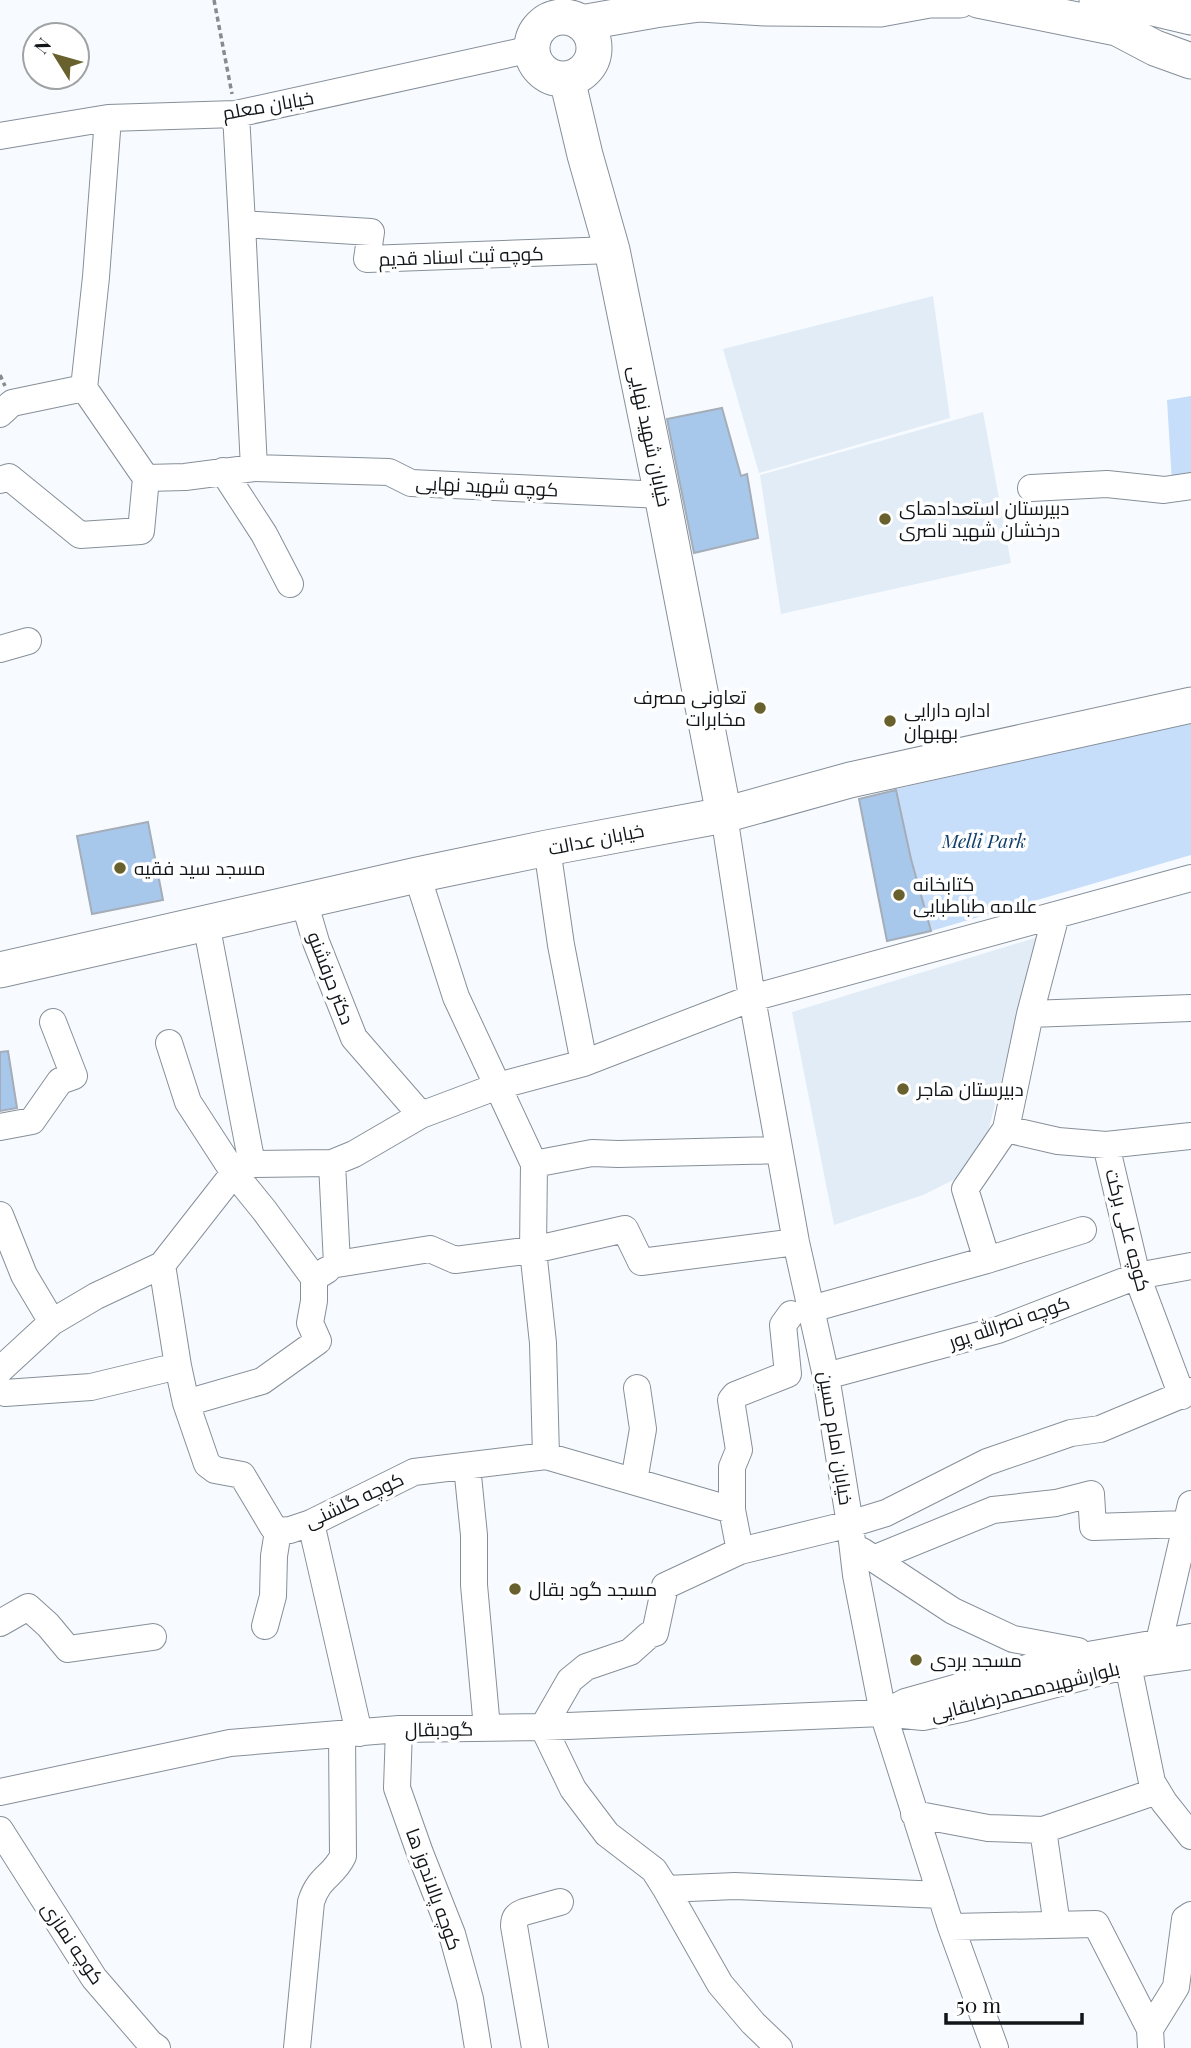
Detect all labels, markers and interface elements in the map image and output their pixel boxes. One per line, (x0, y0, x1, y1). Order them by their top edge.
north arrow (21, 21, 91, 91)
text: N (27, 32, 56, 58)
street label: خیابان معلم (220, 83, 316, 127)
street label: کوچه ثبت اسناد قدیم (378, 239, 544, 273)
street label: خیابان شهید نهایی (623, 363, 679, 509)
street label: کوچه شهید نهایی (415, 468, 559, 503)
place label: دبیرستان استعدادهای درخشان شهید ناصری (899, 494, 1070, 542)
marker: دبیرستان استعدادهای درخشان شهید ناصری (877, 511, 893, 527)
place label: تعاونی مصرف مخابرات (633, 683, 746, 731)
place label: اداره دارایی بهبهان (904, 696, 991, 744)
marker: تعاونی مصرف مخابرات (752, 700, 768, 716)
marker: اداره دارایی بهبهان (882, 713, 898, 729)
street label: خیابان عدالت (546, 816, 646, 860)
park label: Melli Park (941, 827, 1026, 853)
place label: مسجد سید فقیه (134, 854, 265, 880)
marker: مسجد سید فقیه (112, 860, 128, 876)
place label: کتابخانه علامه طباطبایی (913, 870, 1037, 918)
marker: کتابخانه علامه طباطبایی (891, 887, 907, 903)
street label: دکتر حرفشنو (302, 927, 362, 1028)
place label: دبیرستان هاجر (916, 1075, 1024, 1101)
marker: دبیرستان هاجر (895, 1081, 911, 1097)
street label: کوچه علی برکت (1099, 1166, 1158, 1294)
street label: کوچه نصرالله پور (944, 1288, 1073, 1355)
street label: خیابان امام حسین (812, 1369, 860, 1507)
street label: کوچه گلشنی (300, 1465, 408, 1534)
place label: مسجد گود بقال (529, 1575, 657, 1601)
marker: مسجد گود بقال (507, 1581, 523, 1597)
place label: مسجد بردی (930, 1646, 1022, 1672)
marker: مسجد بردی (908, 1652, 924, 1668)
street label: بلوارشهیدمحمدرضابقایی (928, 1654, 1122, 1726)
street label: گودبقال (405, 1714, 473, 1742)
street label: کوچه پالاندوز ها (400, 1824, 469, 1954)
street label: کوچه نمازی (36, 1896, 111, 1989)
scale bar (946, 1982, 1082, 2026)
text: 50 m (956, 1990, 1002, 2018)

